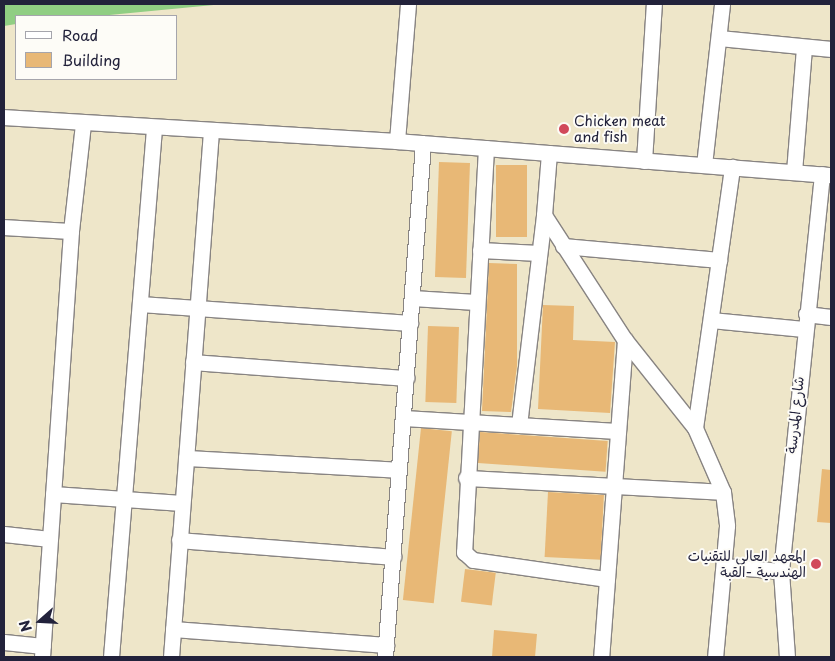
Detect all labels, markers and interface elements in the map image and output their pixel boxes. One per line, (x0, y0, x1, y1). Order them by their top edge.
legend (15, 15, 178, 80)
text: Road (62, 23, 98, 46)
text: Building (62, 48, 121, 71)
place label: Chicken meat and fish (574, 113, 666, 146)
marker: Chicken meat and fish (558, 123, 570, 135)
street label: شارع المدرسة (783, 376, 807, 454)
place label: المعهد العالي للتقنيات الهندسية -القبة (688, 548, 806, 580)
marker: المعهد العالي للتقنيات الهندسية -القبة (810, 558, 822, 570)
north arrow (15, 596, 65, 646)
text: N (14, 617, 37, 635)

